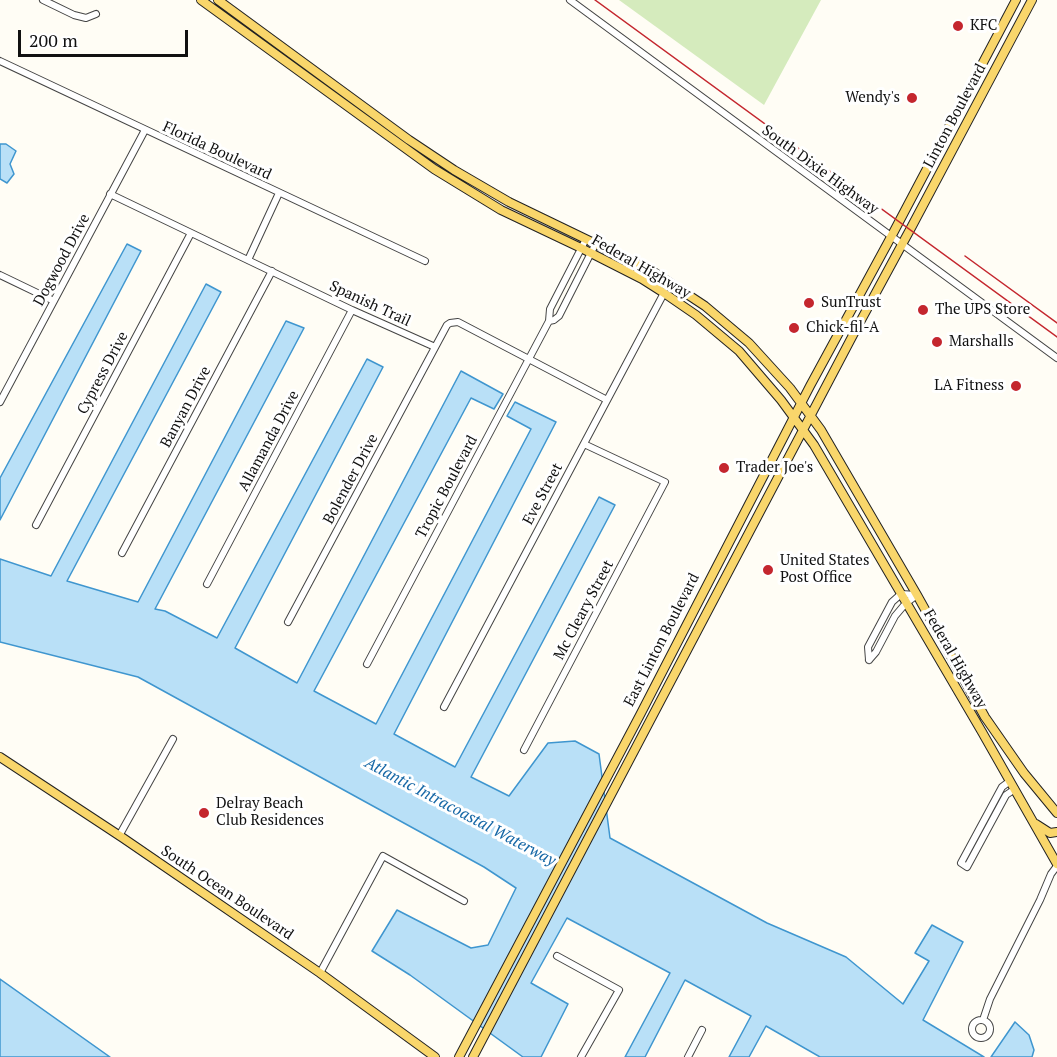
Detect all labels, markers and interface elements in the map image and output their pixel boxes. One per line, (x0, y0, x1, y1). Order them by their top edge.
place label: KFC (970, 17, 998, 35)
scale bar (21, 18, 190, 56)
marker: KFC (951, 19, 965, 33)
text: 200 m (29, 28, 78, 52)
street label: Linton Boulevard (920, 61, 990, 171)
place label: Wendy's (845, 89, 900, 107)
marker: Wendy's (905, 91, 919, 105)
street label: Florida Boulevard (160, 118, 274, 184)
street label: South Dixie Highway (758, 122, 882, 218)
street label: Dogwood Drive (30, 211, 94, 309)
street label: Federal Highway (588, 231, 694, 303)
street label: Spanish Trail (326, 277, 414, 331)
place label: SunTrust (821, 294, 881, 312)
marker: SunTrust (802, 296, 816, 310)
place label: The UPS Store (935, 301, 1030, 319)
marker: The UPS Store (916, 303, 930, 317)
place label: Chick-fil-A (806, 319, 879, 337)
marker: Chick-fil-A (787, 321, 801, 335)
street label: Cypress Drive (74, 329, 132, 417)
place label: Marshalls (949, 333, 1014, 351)
marker: Marshalls (930, 335, 944, 349)
street label: Banyan Drive (157, 363, 215, 451)
place label: LA Fitness (934, 377, 1004, 395)
marker: LA Fitness (1009, 379, 1023, 393)
street label: Allamanda Drive (235, 388, 303, 494)
street label: Bolender Drive (320, 431, 382, 527)
street label: Tropic Boulevard (412, 433, 482, 541)
place label: Trader Joe's (736, 459, 813, 477)
street label: Eve Street (519, 460, 567, 528)
marker: Trader Joe's (717, 461, 731, 475)
place label: United States Post Office (780, 552, 869, 587)
street label: Mc Cleary Street (550, 557, 618, 663)
marker: United States Post Office (761, 563, 775, 577)
street label: East Linton Boulevard (621, 570, 703, 710)
street label: Federal Highway (919, 606, 991, 712)
water label: Atlantic Intracoastal Waterway (361, 753, 559, 871)
place label: Delray Beach Club Residences (216, 795, 324, 830)
marker: Delray Beach Club Residences (197, 806, 211, 820)
street label: South Ocean Boulevard (157, 842, 297, 944)

